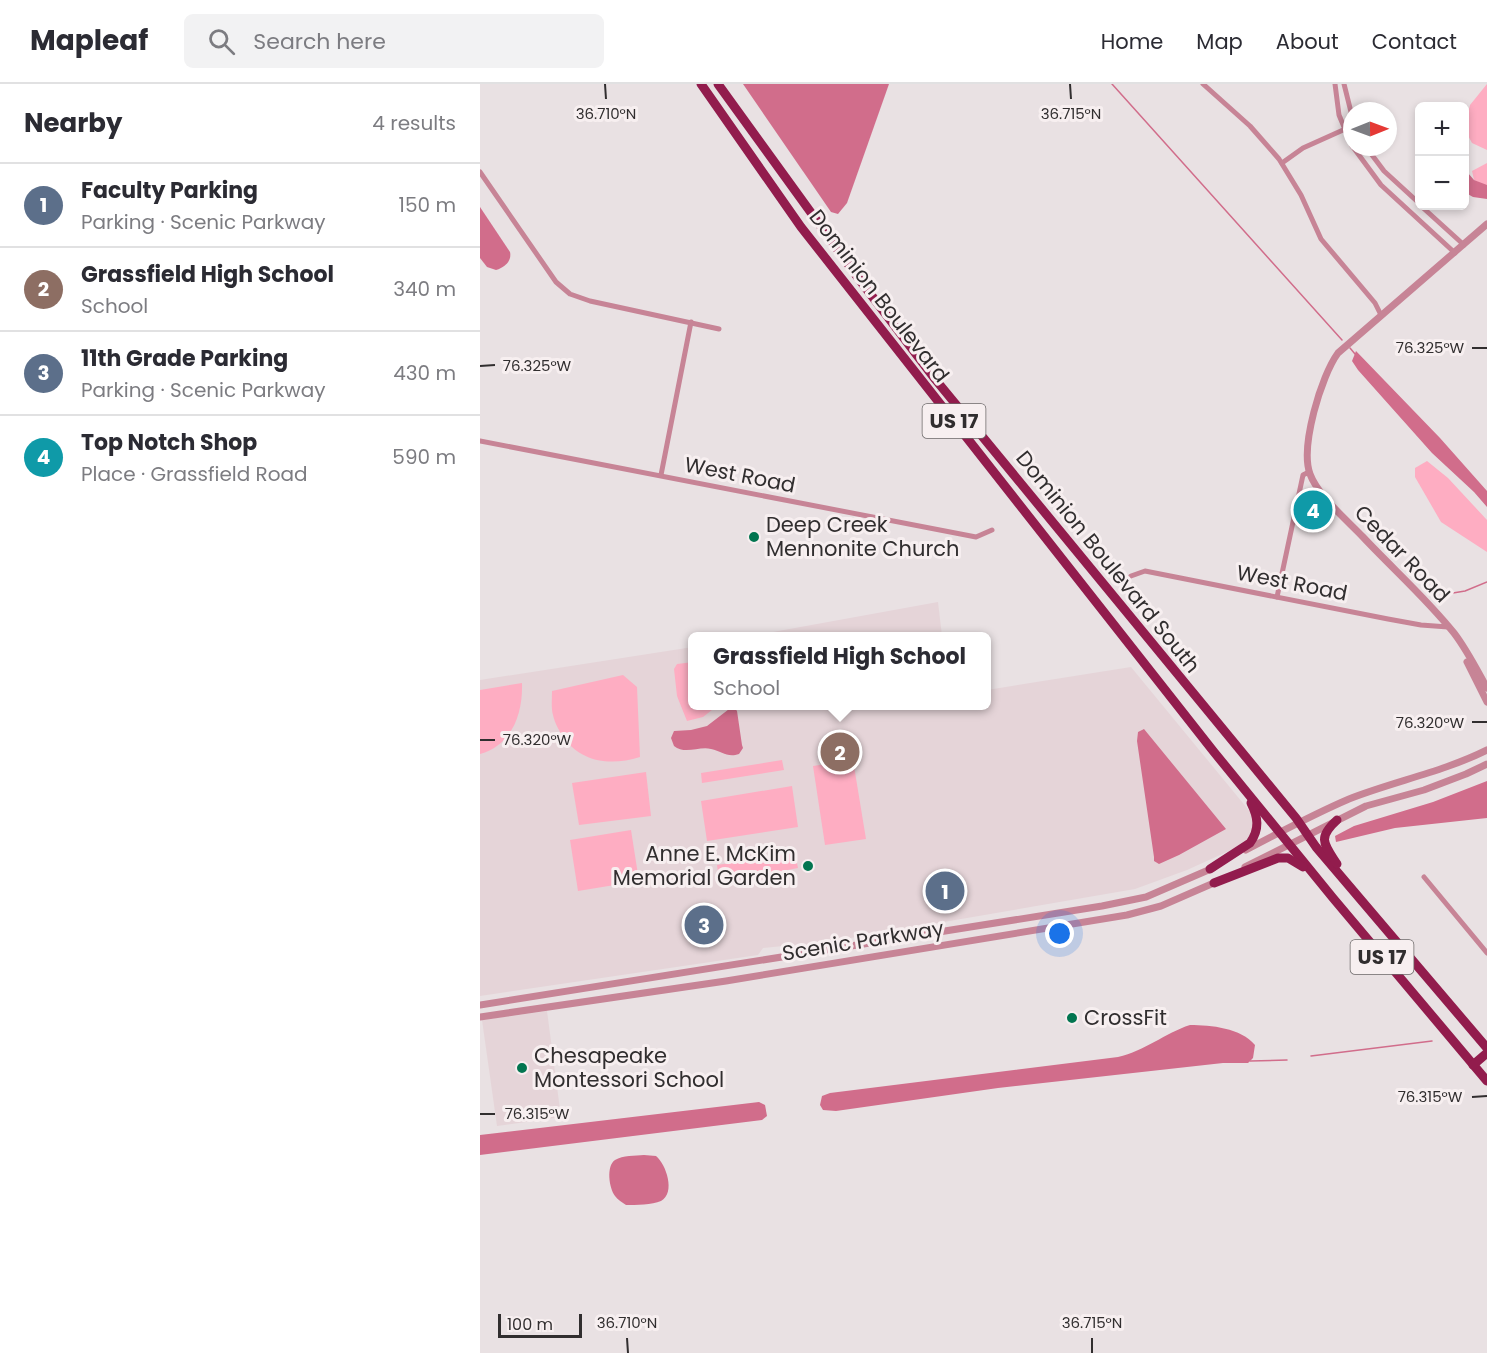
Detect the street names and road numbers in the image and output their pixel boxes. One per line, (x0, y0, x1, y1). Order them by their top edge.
street label: Dominion Boulevard (803, 203, 956, 388)
road number: US 17 (922, 404, 986, 438)
street label: Dominion Boulevard South (1010, 445, 1207, 679)
street label: West Road (682, 450, 798, 499)
street label: Cedar Road (1348, 498, 1456, 609)
street label: West Road (1234, 558, 1350, 607)
street label: Scenic Parkway (780, 913, 946, 968)
road number: US 17 (1350, 940, 1414, 974)

